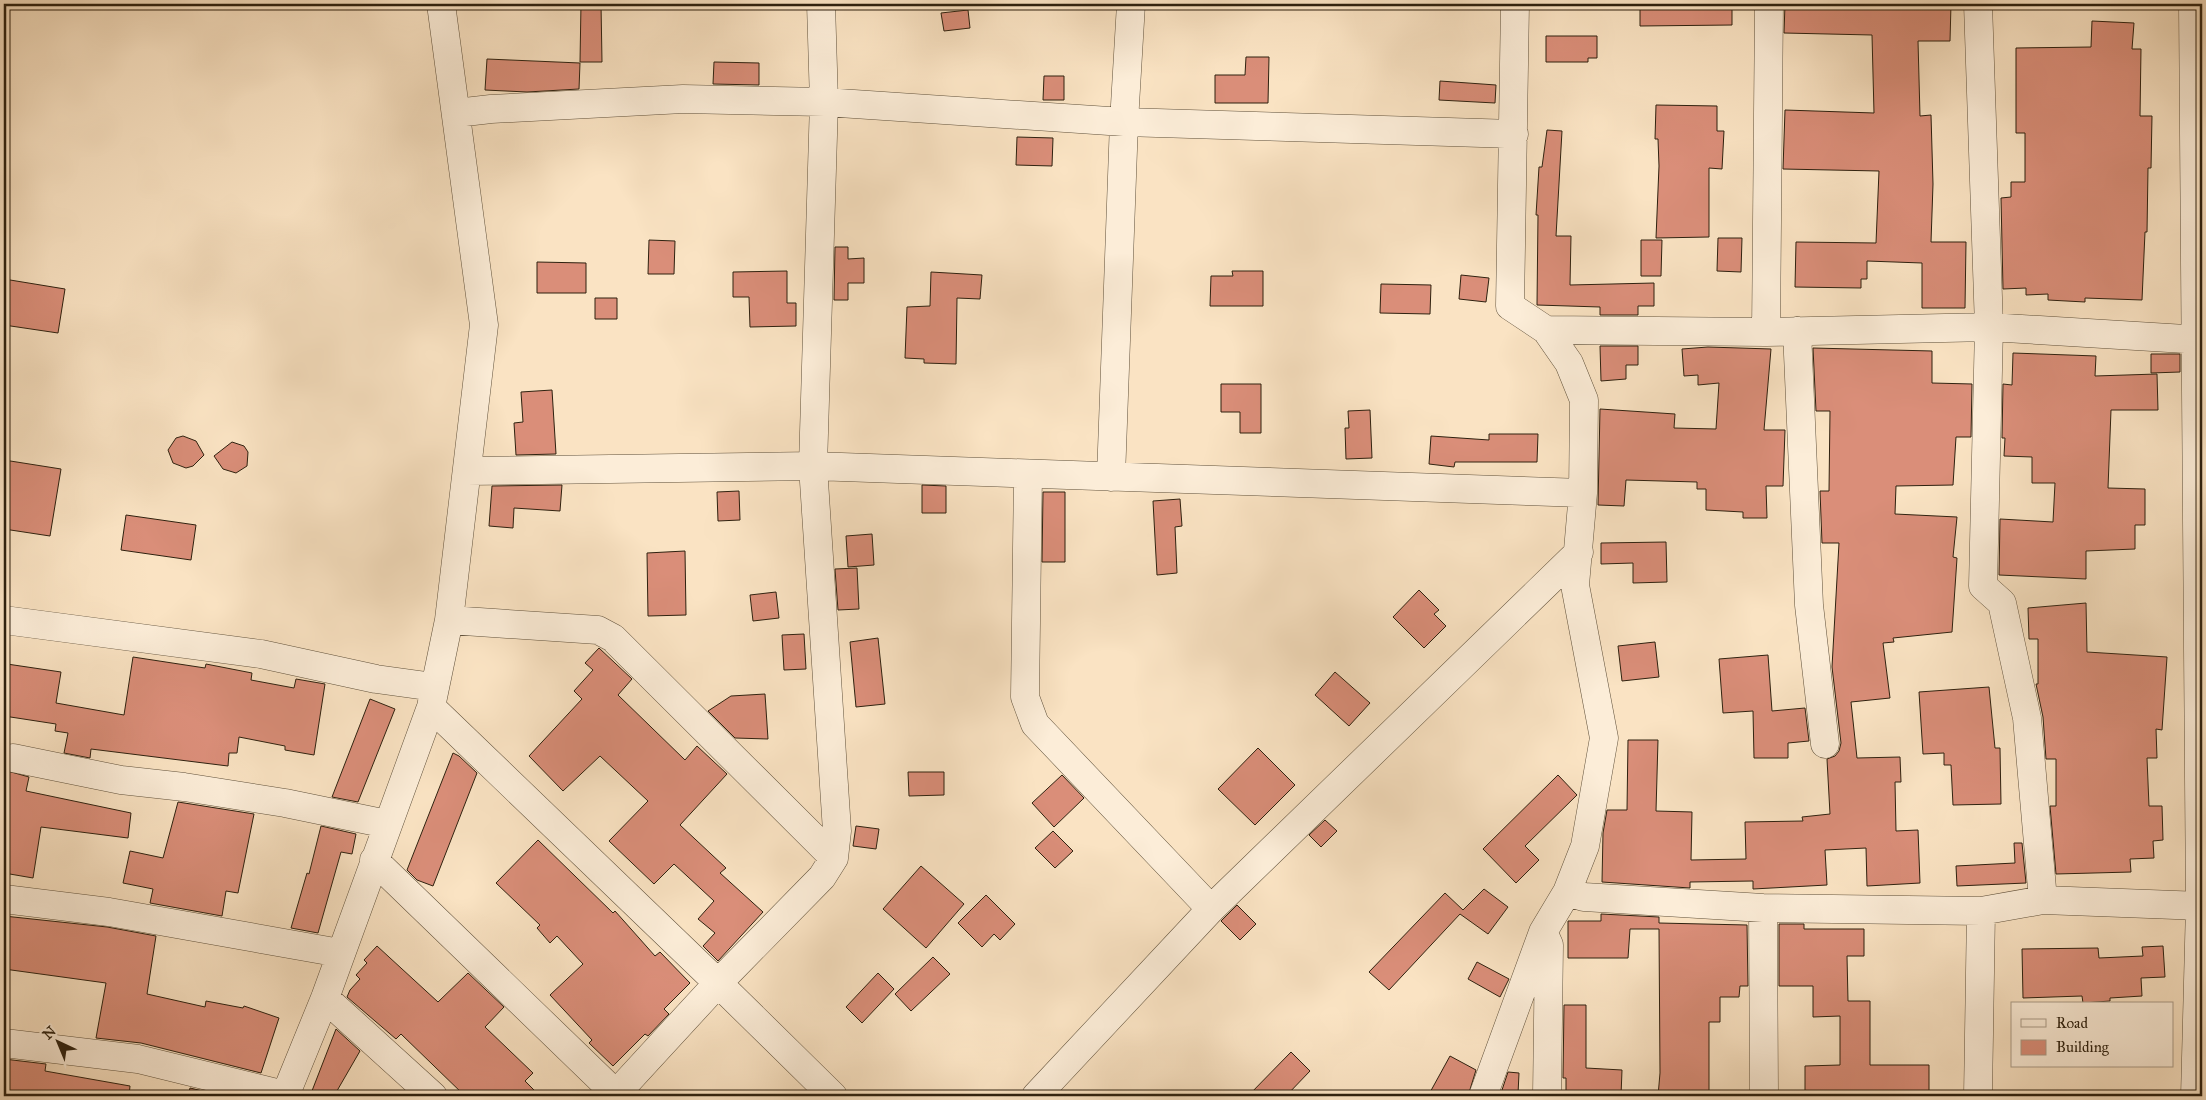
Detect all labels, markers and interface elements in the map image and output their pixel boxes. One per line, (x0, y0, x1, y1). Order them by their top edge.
legend (2011, 1002, 2174, 1068)
text: Road (2056, 1014, 2088, 1032)
north arrow (32, 1018, 82, 1068)
text: N (39, 1023, 60, 1043)
text: Building (2056, 1038, 2110, 1056)

